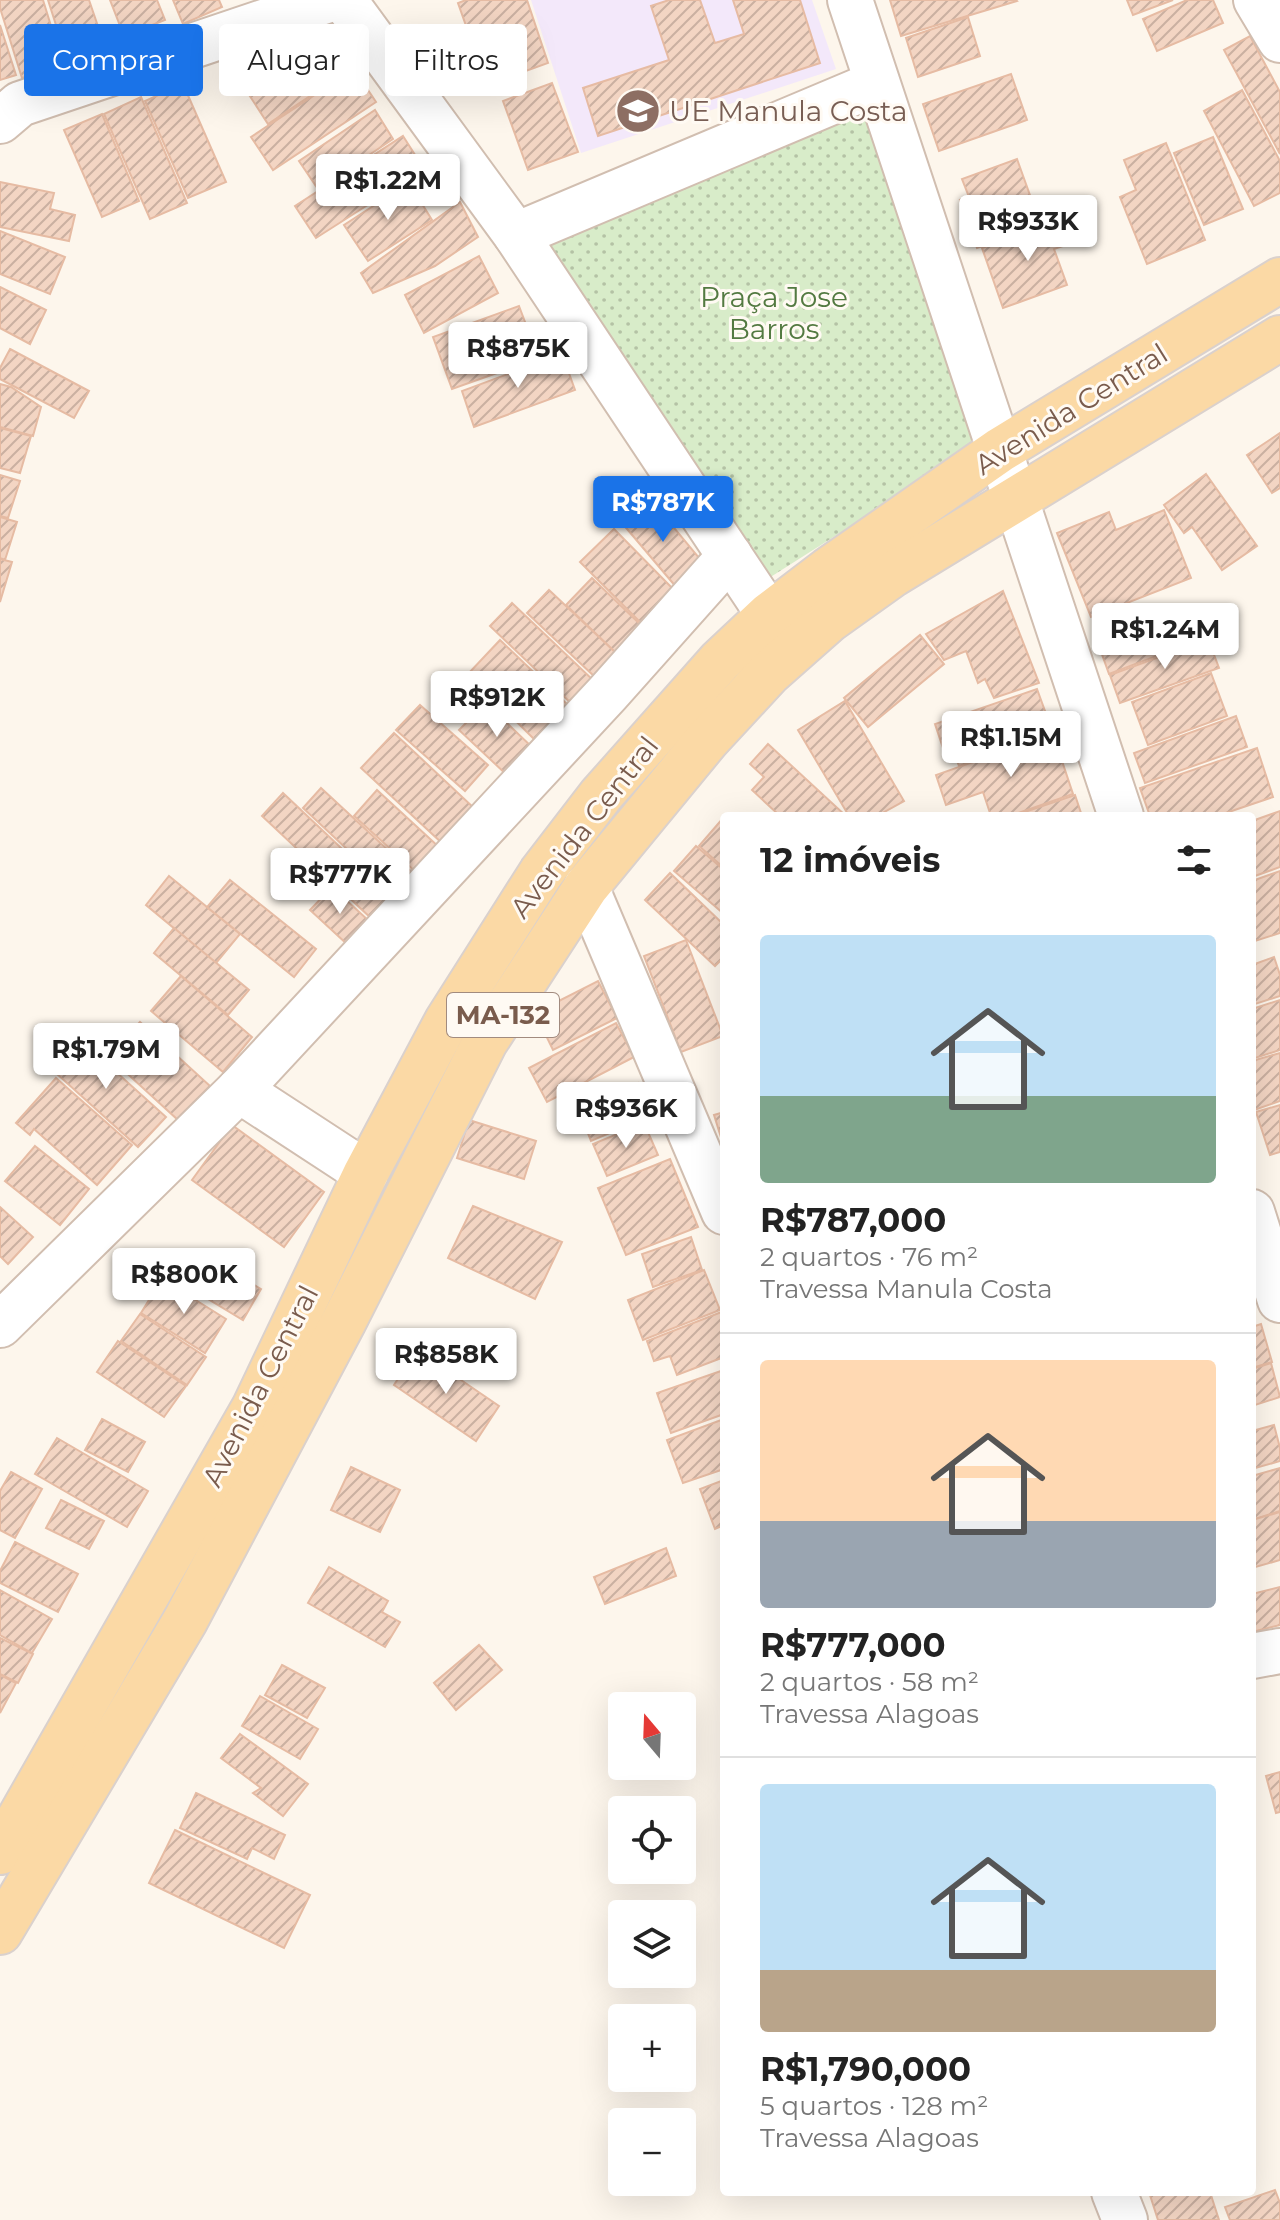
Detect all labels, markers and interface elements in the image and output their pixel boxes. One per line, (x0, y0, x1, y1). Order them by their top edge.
chip: Comprar (24, 24, 203, 96)
chip: Alugar (219, 24, 369, 96)
chip: Filtros (385, 24, 527, 96)
school or university icon: UE Manula Costa (614, 87, 662, 135)
place label: UE Manula Costa (669, 94, 907, 128)
pin: R$1.22M (314, 154, 462, 222)
text: R$1.22M (334, 164, 442, 196)
pin: R$933K (963, 195, 1093, 263)
text: R$933K (977, 205, 1079, 237)
park label: Praça Jose Barros (700, 280, 848, 346)
pin: R$875K (453, 322, 583, 390)
text: R$875K (466, 332, 570, 364)
street label: Avenida Central (968, 336, 1174, 482)
pin: R$787K (598, 476, 728, 544)
text: R$787K (611, 486, 715, 518)
pin: R$1.24M (1091, 603, 1239, 671)
text: R$1.24M (1110, 613, 1220, 645)
pin: R$912K (432, 671, 562, 739)
text: R$912K (449, 681, 545, 713)
pin: R$1.15M (937, 711, 1085, 779)
text: R$1.15M (960, 721, 1062, 753)
street label: Avenida Central (503, 730, 665, 924)
icon: filters (1172, 838, 1216, 882)
text: 12 imóveis (760, 839, 940, 881)
pin: R$777K (275, 848, 405, 916)
text: R$777K (288, 858, 392, 890)
icon: home (916, 987, 1060, 1131)
road number: MA-132 (447, 993, 559, 1037)
pin: R$1.79M (32, 1023, 180, 1091)
text: R$1.79M (51, 1033, 161, 1065)
pin: R$936K (561, 1082, 691, 1150)
text: R$936K (575, 1092, 677, 1124)
text: R$787,000 (760, 1199, 946, 1241)
text: 2 quartos · 76 m² (760, 1241, 978, 1273)
pin: R$800K (119, 1248, 249, 1316)
text: R$800K (130, 1258, 238, 1290)
text: Travessa Manula Costa (760, 1273, 1053, 1305)
street label: Avenida Central (195, 1280, 325, 1492)
pin: R$858K (381, 1328, 511, 1396)
text: R$858K (394, 1338, 498, 1370)
icon: home (916, 1412, 1060, 1556)
text: R$777,000 (760, 1624, 946, 1666)
text: 2 quartos · 58 m² (760, 1666, 979, 1698)
north arrow (608, 1692, 696, 1780)
map controls (608, 1692, 696, 2196)
text: Travessa Alagoas (760, 1698, 979, 1730)
button: locate (608, 1796, 696, 1884)
icon: home (916, 1836, 1060, 1980)
button: layers (608, 1900, 696, 1988)
button: + (608, 2004, 696, 2092)
text: R$1,790,000 (760, 2048, 971, 2090)
text: 5 quartos · 128 m² (760, 2090, 988, 2122)
button: − (608, 2108, 696, 2196)
text: Travessa Alagoas (760, 2122, 979, 2154)

